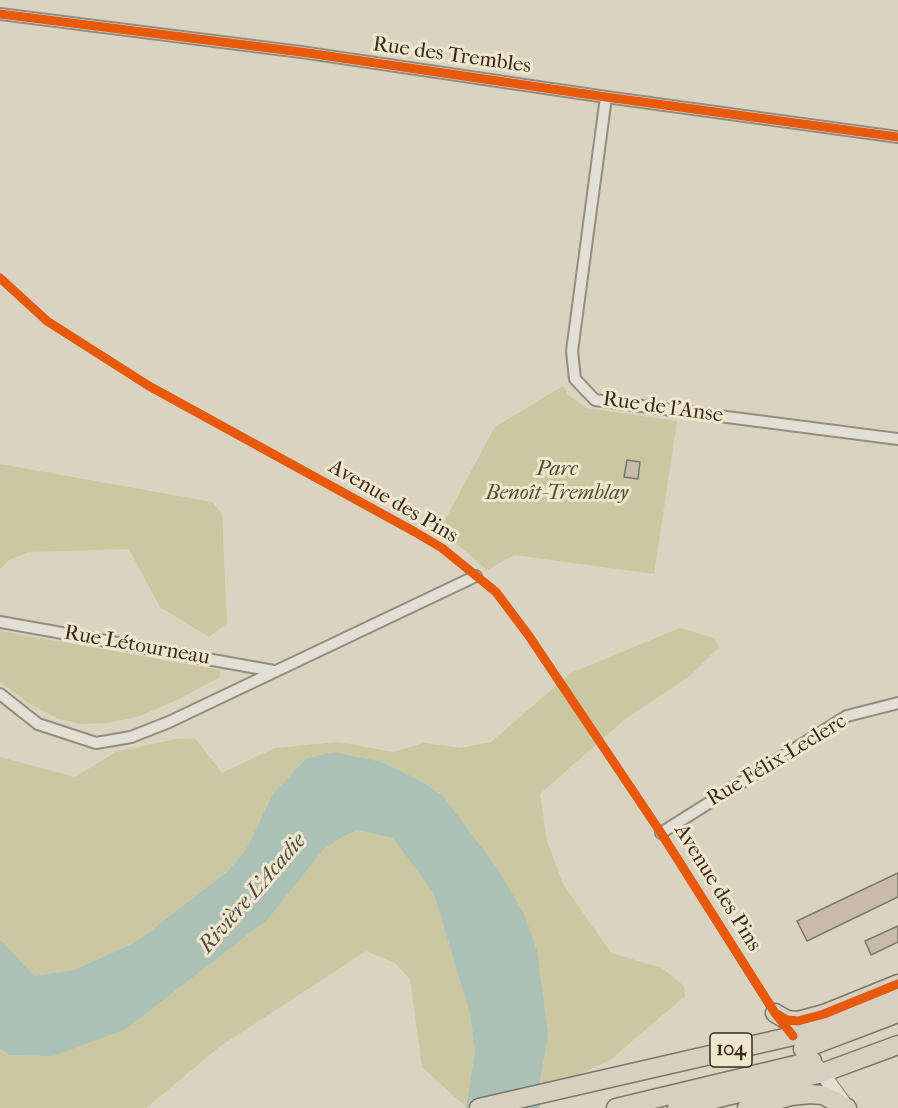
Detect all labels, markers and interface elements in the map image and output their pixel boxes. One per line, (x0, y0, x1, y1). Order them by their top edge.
street label: Rue des Trembles (371, 32, 533, 80)
street label: Rue de l'Anse (601, 387, 725, 429)
street label: Avenue des Pins (324, 455, 462, 549)
park label: Parc Benoît-Tremblay (486, 457, 628, 507)
street label: Rue Létourneau (62, 621, 212, 671)
street label: Rue Félix-Leclerc (703, 710, 851, 812)
street label: Avenue des Pins (668, 820, 766, 956)
water label: Rivière L'Acadie (194, 829, 312, 959)
road number: 104 (710, 1033, 752, 1067)

